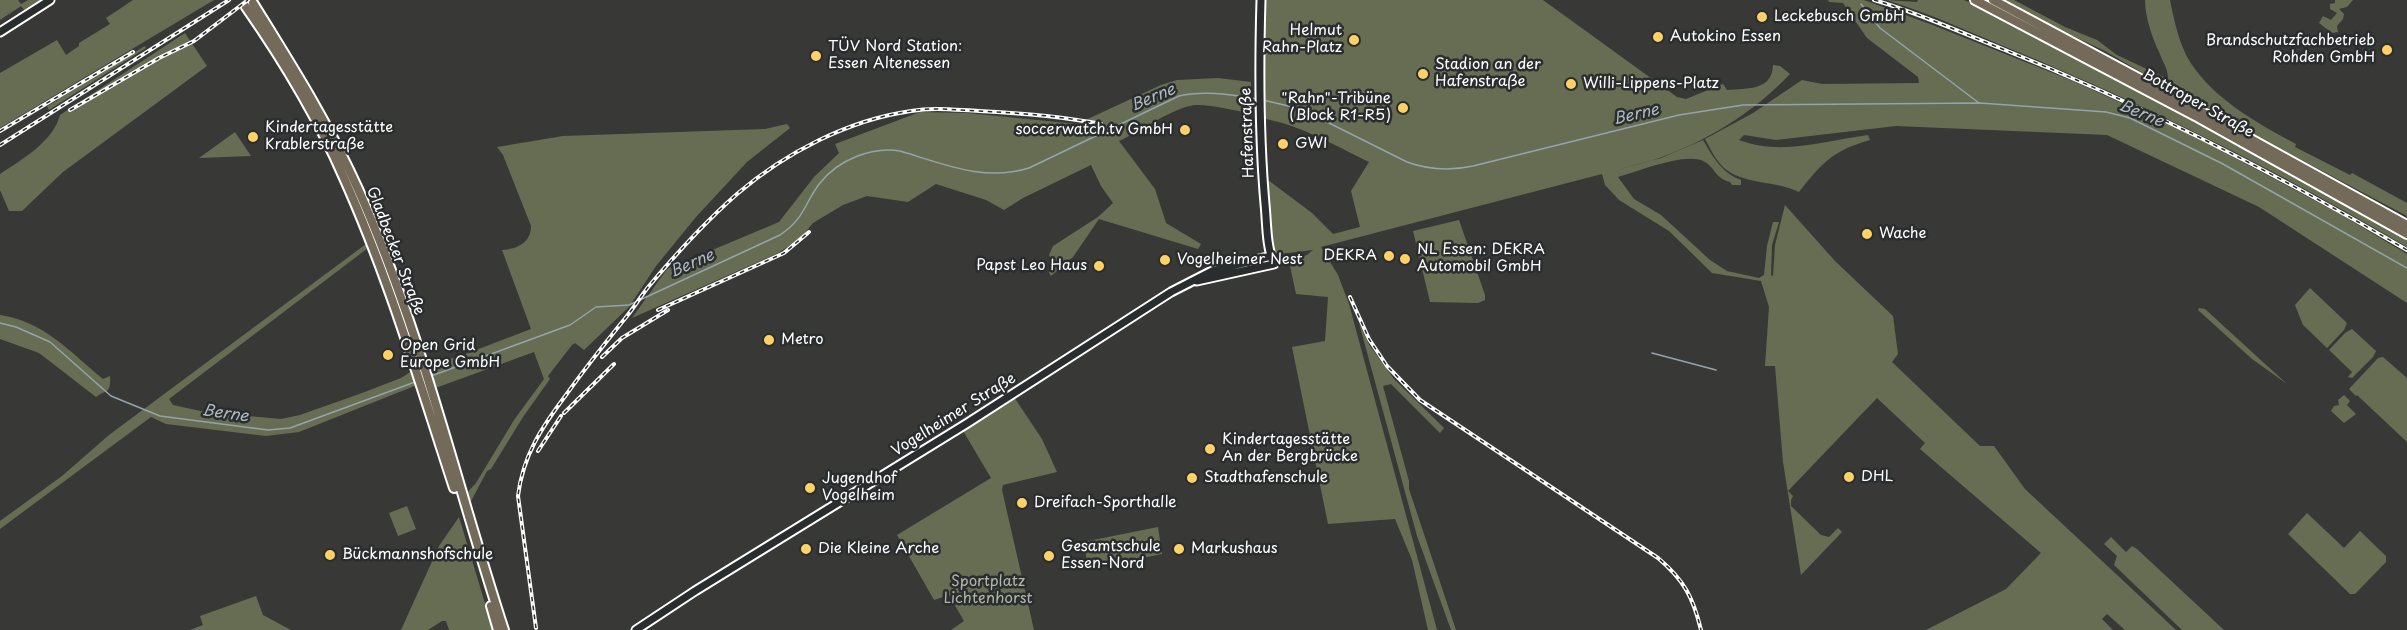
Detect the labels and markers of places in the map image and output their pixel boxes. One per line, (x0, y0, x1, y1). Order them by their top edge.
place label: Leckebusch GmbH (1774, 8, 1905, 26)
marker: Leckebusch GmbH (1755, 10, 1769, 24)
place label: Helmut Rahn-Platz (1262, 22, 1342, 57)
place label: Autokino Essen (1670, 28, 1781, 46)
marker: Autokino Essen (1651, 30, 1665, 44)
place label: Brandschutzfachbetrieb Rohden GmbH (2206, 32, 2375, 67)
marker: Helmut Rahn-Platz (1347, 33, 1361, 47)
place label: TÜV Nord Station: Essen Altenessen (828, 38, 962, 73)
marker: Brandschutzfachbetrieb Rohden GmbH (2380, 43, 2394, 57)
marker: TÜV Nord Station: Essen Altenessen (809, 49, 823, 63)
place label: Stadion an der Hafenstraße (1435, 56, 1541, 91)
marker: Stadion an der Hafenstraße (1416, 67, 1430, 81)
place label: Willi-Lippens-Platz (1583, 75, 1719, 93)
marker: Willi-Lippens-Platz (1564, 77, 1578, 91)
place label: "Rahn"-Tribüne (Block R1-R5) (1281, 90, 1391, 125)
marker: "Rahn"-Tribüne (Block R1-R5) (1396, 101, 1410, 115)
place label: Kindertagesstätte Krablerstraße (265, 119, 393, 154)
place label: soccerwatch.tv GmbH (1015, 121, 1173, 139)
marker: soccerwatch.tv GmbH (1178, 123, 1192, 137)
marker: Kindertagesstätte Krablerstraße (246, 130, 260, 144)
place label: GWI (1295, 135, 1328, 153)
marker: GWI (1276, 137, 1290, 151)
place label: Wache (1879, 225, 1927, 243)
marker: Wache (1860, 227, 1874, 241)
place label: NL Essen: DEKRA Automobil GmbH (1417, 241, 1545, 276)
place label: DEKRA (1323, 247, 1377, 265)
marker: DEKRA (1382, 249, 1396, 263)
place label: Vogelheimer Nest (1177, 251, 1303, 269)
marker: NL Essen: DEKRA Automobil GmbH (1398, 252, 1412, 266)
marker: Vogelheimer Nest (1158, 253, 1172, 267)
place label: Papst Leo Haus (976, 257, 1087, 275)
marker: Papst Leo Haus (1092, 259, 1106, 273)
place label: Metro (781, 331, 824, 349)
marker: Metro (762, 333, 776, 347)
place label: Open Grid Europe GmbH (400, 337, 500, 372)
marker: Open Grid Europe GmbH (381, 348, 395, 362)
place label: Kindertagesstätte An der Bergbrücke (1222, 431, 1358, 466)
marker: Kindertagesstätte An der Bergbrücke (1203, 442, 1217, 456)
place label: DHL (1861, 468, 1893, 486)
place label: Stadthafenschule (1204, 469, 1328, 487)
place label: Jugendhof Vogelheim (822, 470, 897, 505)
marker: DHL (1842, 470, 1856, 484)
marker: Stadthafenschule (1185, 471, 1199, 485)
marker: Jugendhof Vogelheim (803, 481, 817, 495)
place label: Dreifach-Sporthalle (1034, 494, 1176, 512)
marker: Dreifach-Sporthalle (1015, 496, 1029, 510)
place label: Gesamtschule Essen-Nord (1061, 538, 1161, 573)
place label: Die Kleine Arche (818, 540, 939, 558)
place label: Markushaus (1191, 540, 1278, 558)
marker: Die Kleine Arche (799, 542, 813, 556)
marker: Markushaus (1172, 542, 1186, 556)
place label: Bückmannshofschule (342, 546, 493, 564)
marker: Bückmannshofschule (323, 548, 337, 562)
marker: Gesamtschule Essen-Nord (1042, 549, 1056, 563)

